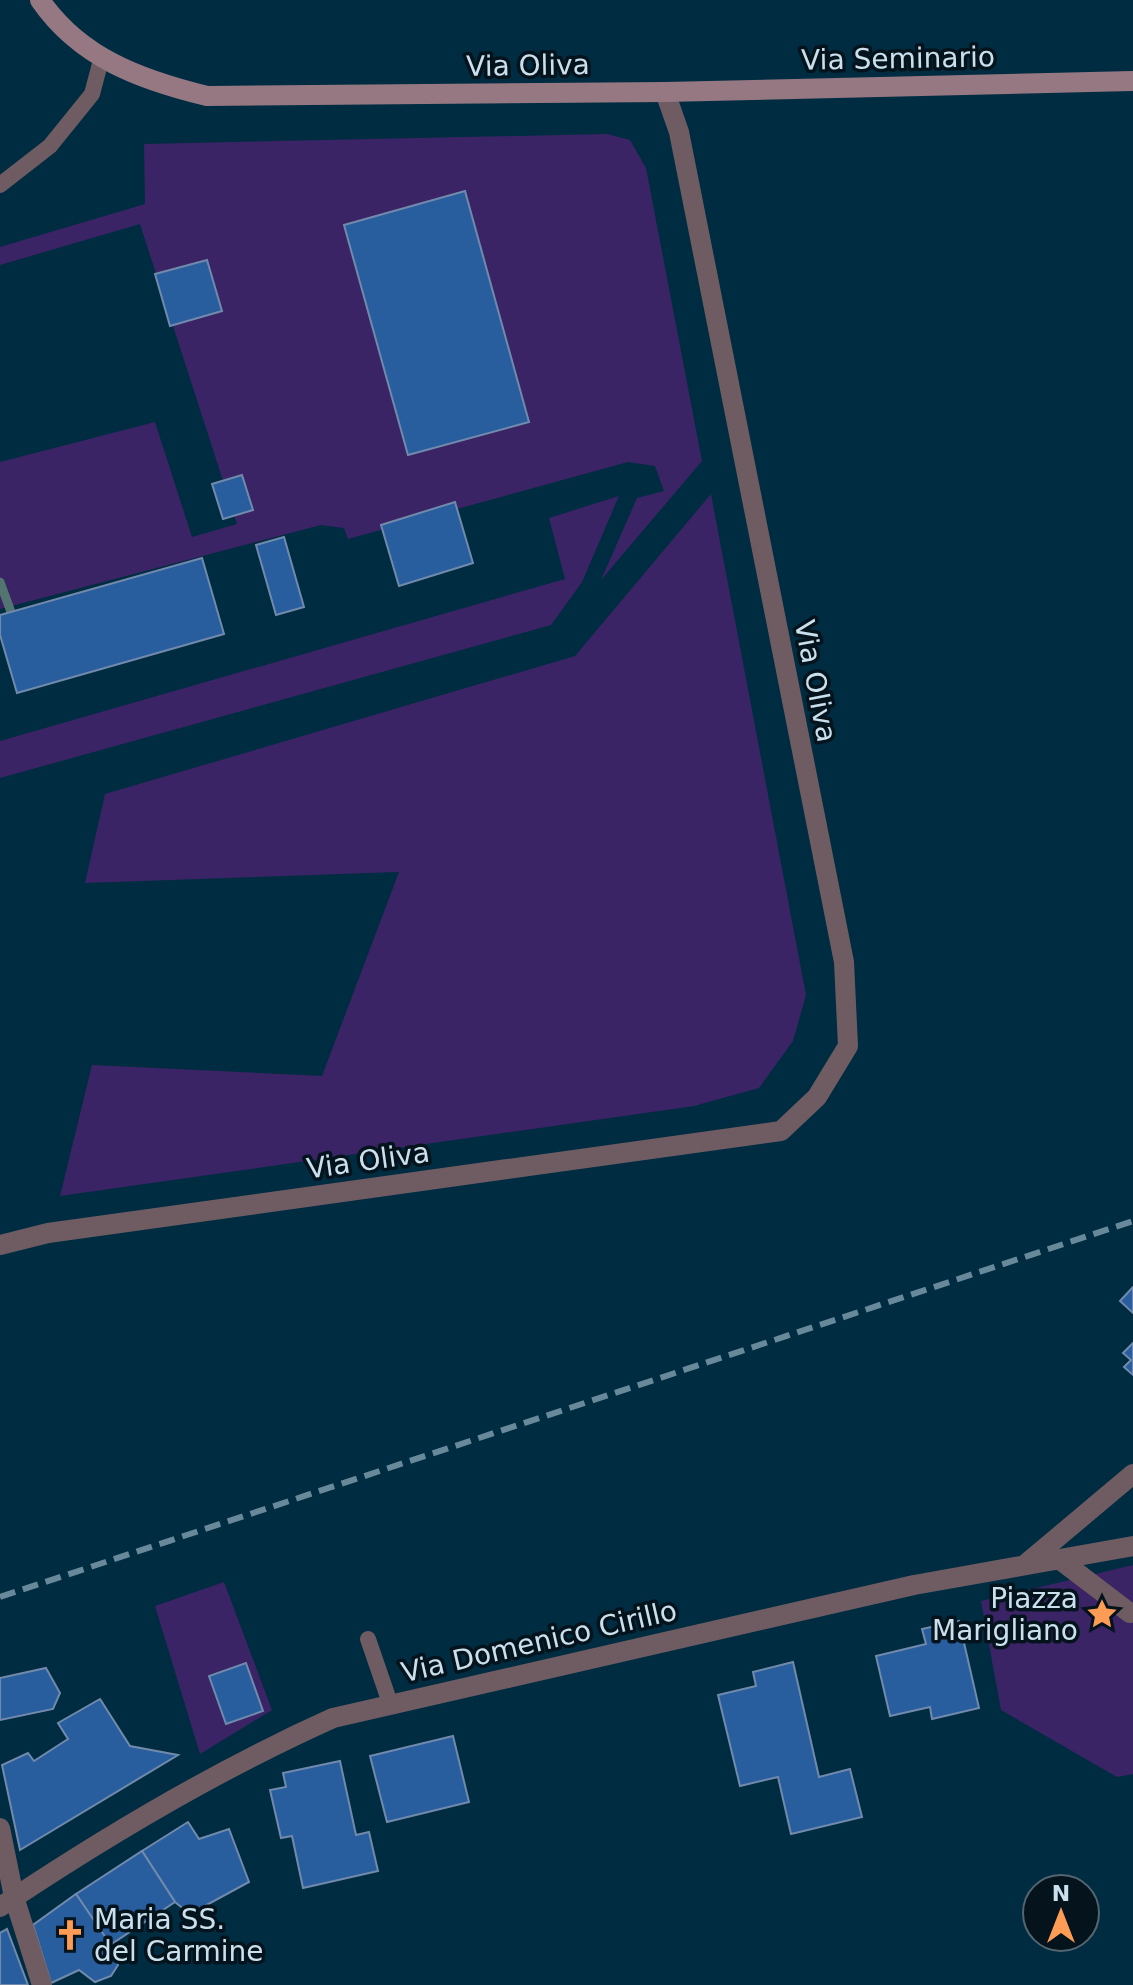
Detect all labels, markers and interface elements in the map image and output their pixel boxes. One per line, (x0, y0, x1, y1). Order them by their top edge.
street label: Via Seminario (801, 40, 995, 77)
street label: Via Oliva (466, 48, 590, 83)
street label: Via Oliva (788, 617, 844, 745)
street label: Via Oliva (305, 1136, 432, 1185)
place label: Piazza Marigliano (932, 1582, 1078, 1647)
street label: Via Domenico Cirillo (398, 1594, 680, 1689)
place icon: Piazza Marigliano (1085, 1597, 1119, 1631)
north arrow (1021, 1873, 1101, 1953)
text: N (1052, 1881, 1070, 1906)
place label: Maria SS. del Carmine (94, 1903, 263, 1968)
church icon: Maria SS. del Carmine (53, 1918, 87, 1952)

